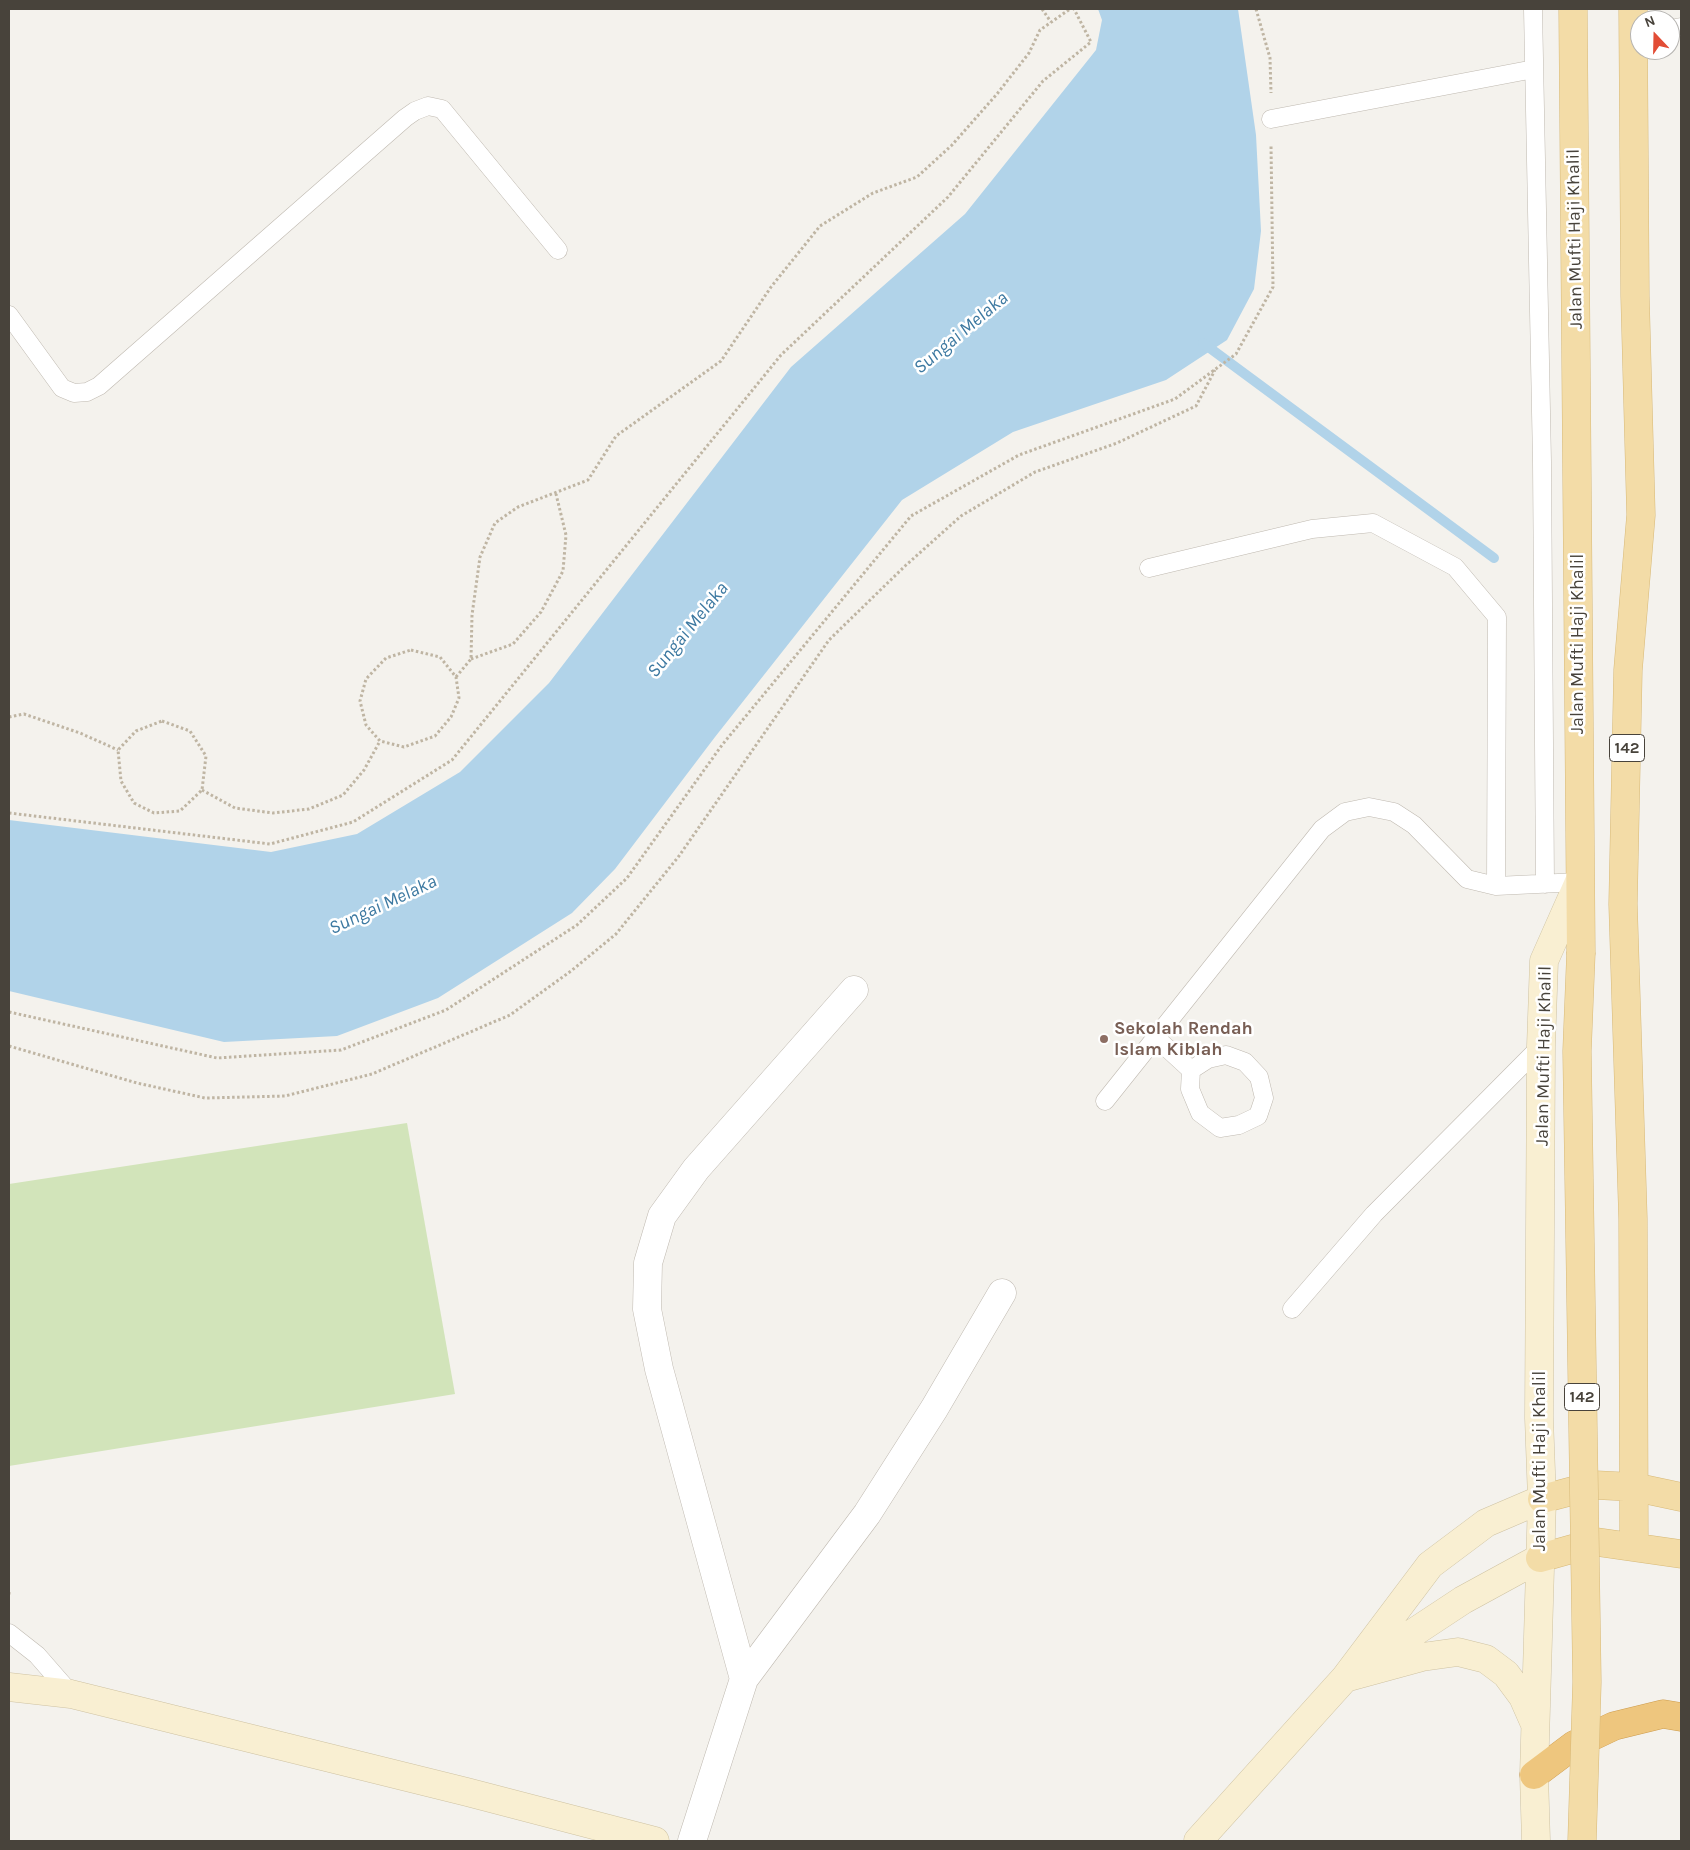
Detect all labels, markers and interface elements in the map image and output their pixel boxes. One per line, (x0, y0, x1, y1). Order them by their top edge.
north arrow (1630, 10, 1680, 60)
text: N (1642, 12, 1658, 31)
street label: Jalan Mufti Haji Khalil (1563, 149, 1587, 329)
water label: Sungai Melaka (909, 287, 1013, 379)
street label: Jalan Mufti Haji Khalil (1567, 554, 1589, 734)
water label: Sungai Melaka (643, 578, 733, 682)
road number: 142 (1610, 734, 1644, 761)
water label: Sungai Melaka (325, 870, 441, 940)
street label: Jalan Mufti Haji Khalil (1532, 966, 1556, 1146)
place label: Sekolah Rendah Islam Kiblah (1114, 1018, 1253, 1060)
marker: Sekolah Rendah Islam Kiblah (1098, 1033, 1110, 1045)
street label: Jalan Mufti Haji Khalil (1529, 1371, 1551, 1551)
road number: 142 (1564, 1384, 1600, 1410)

